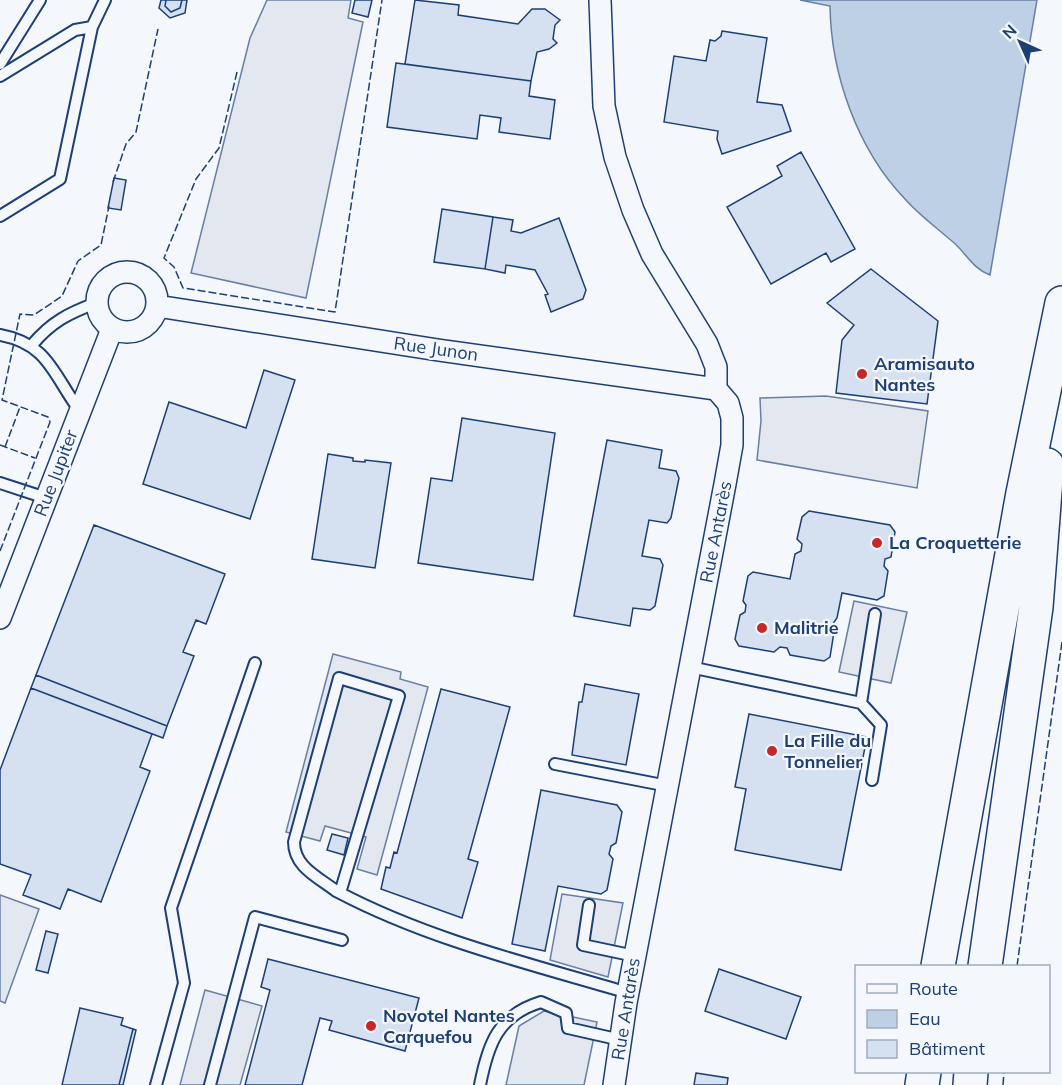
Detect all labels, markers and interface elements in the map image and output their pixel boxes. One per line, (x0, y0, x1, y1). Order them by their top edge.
north arrow (990, 12, 1050, 72)
text: N (998, 20, 1021, 43)
street label: Rue Junon (392, 331, 480, 366)
place label: Aramisauto Nantes (874, 352, 975, 396)
marker: Aramisauto Nantes (855, 367, 869, 381)
street label: Rue Jupiter (28, 426, 83, 520)
street label: Rue Antarès (694, 479, 737, 585)
place label: La Croquetterie (889, 531, 1021, 554)
marker: La Croquetterie (870, 536, 884, 550)
place label: Malitrie (774, 616, 839, 639)
marker: Malitrie (755, 621, 769, 635)
place label: La Fille du Tonnelier (784, 729, 871, 773)
marker: La Fille du Tonnelier (765, 744, 779, 758)
street label: Rue Antarès (606, 956, 645, 1062)
legend (855, 965, 1050, 1073)
text: Route (909, 977, 958, 1000)
place label: Novotel Nantes Carquefou (383, 1004, 515, 1048)
text: Eau (909, 1007, 941, 1030)
marker: Novotel Nantes Carquefou (364, 1019, 378, 1033)
text: Bâtiment (909, 1037, 985, 1060)

